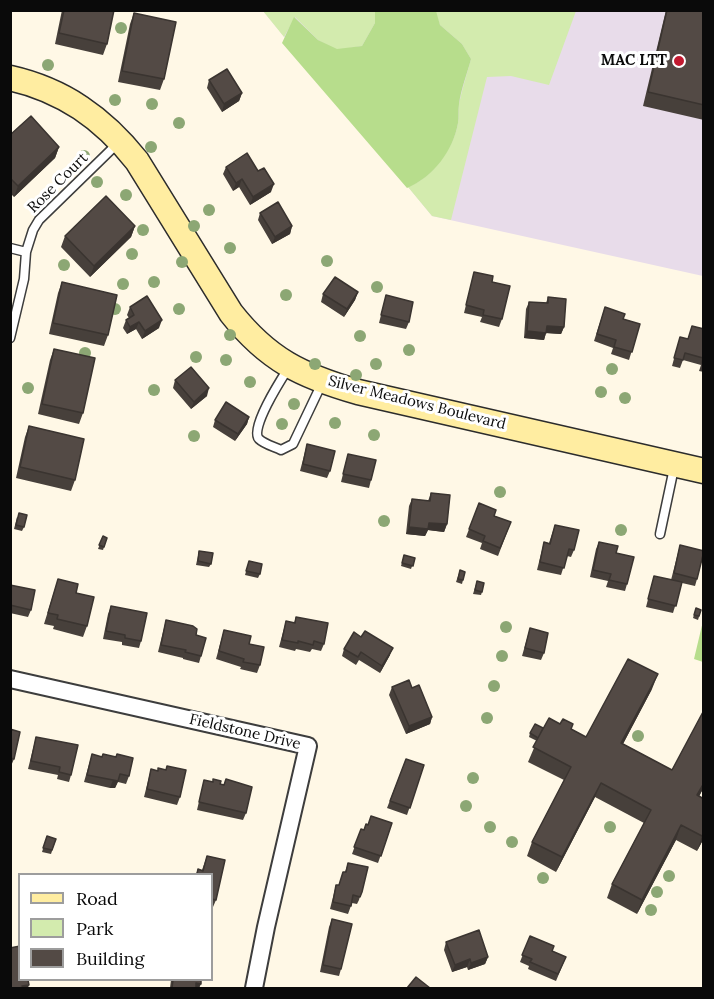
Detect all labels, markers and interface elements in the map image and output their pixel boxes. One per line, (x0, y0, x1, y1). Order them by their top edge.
place label: MAC LTT (601, 52, 667, 70)
marker: MAC LTT (672, 54, 686, 68)
street label: Rose Court (24, 149, 92, 217)
street label: Silver Meadows Boulevard (326, 372, 508, 434)
street label: Fieldstone Drive (188, 710, 302, 754)
legend (18, 873, 213, 981)
text: Road (76, 887, 118, 910)
text: Park (76, 917, 113, 940)
text: Building (76, 947, 144, 970)

